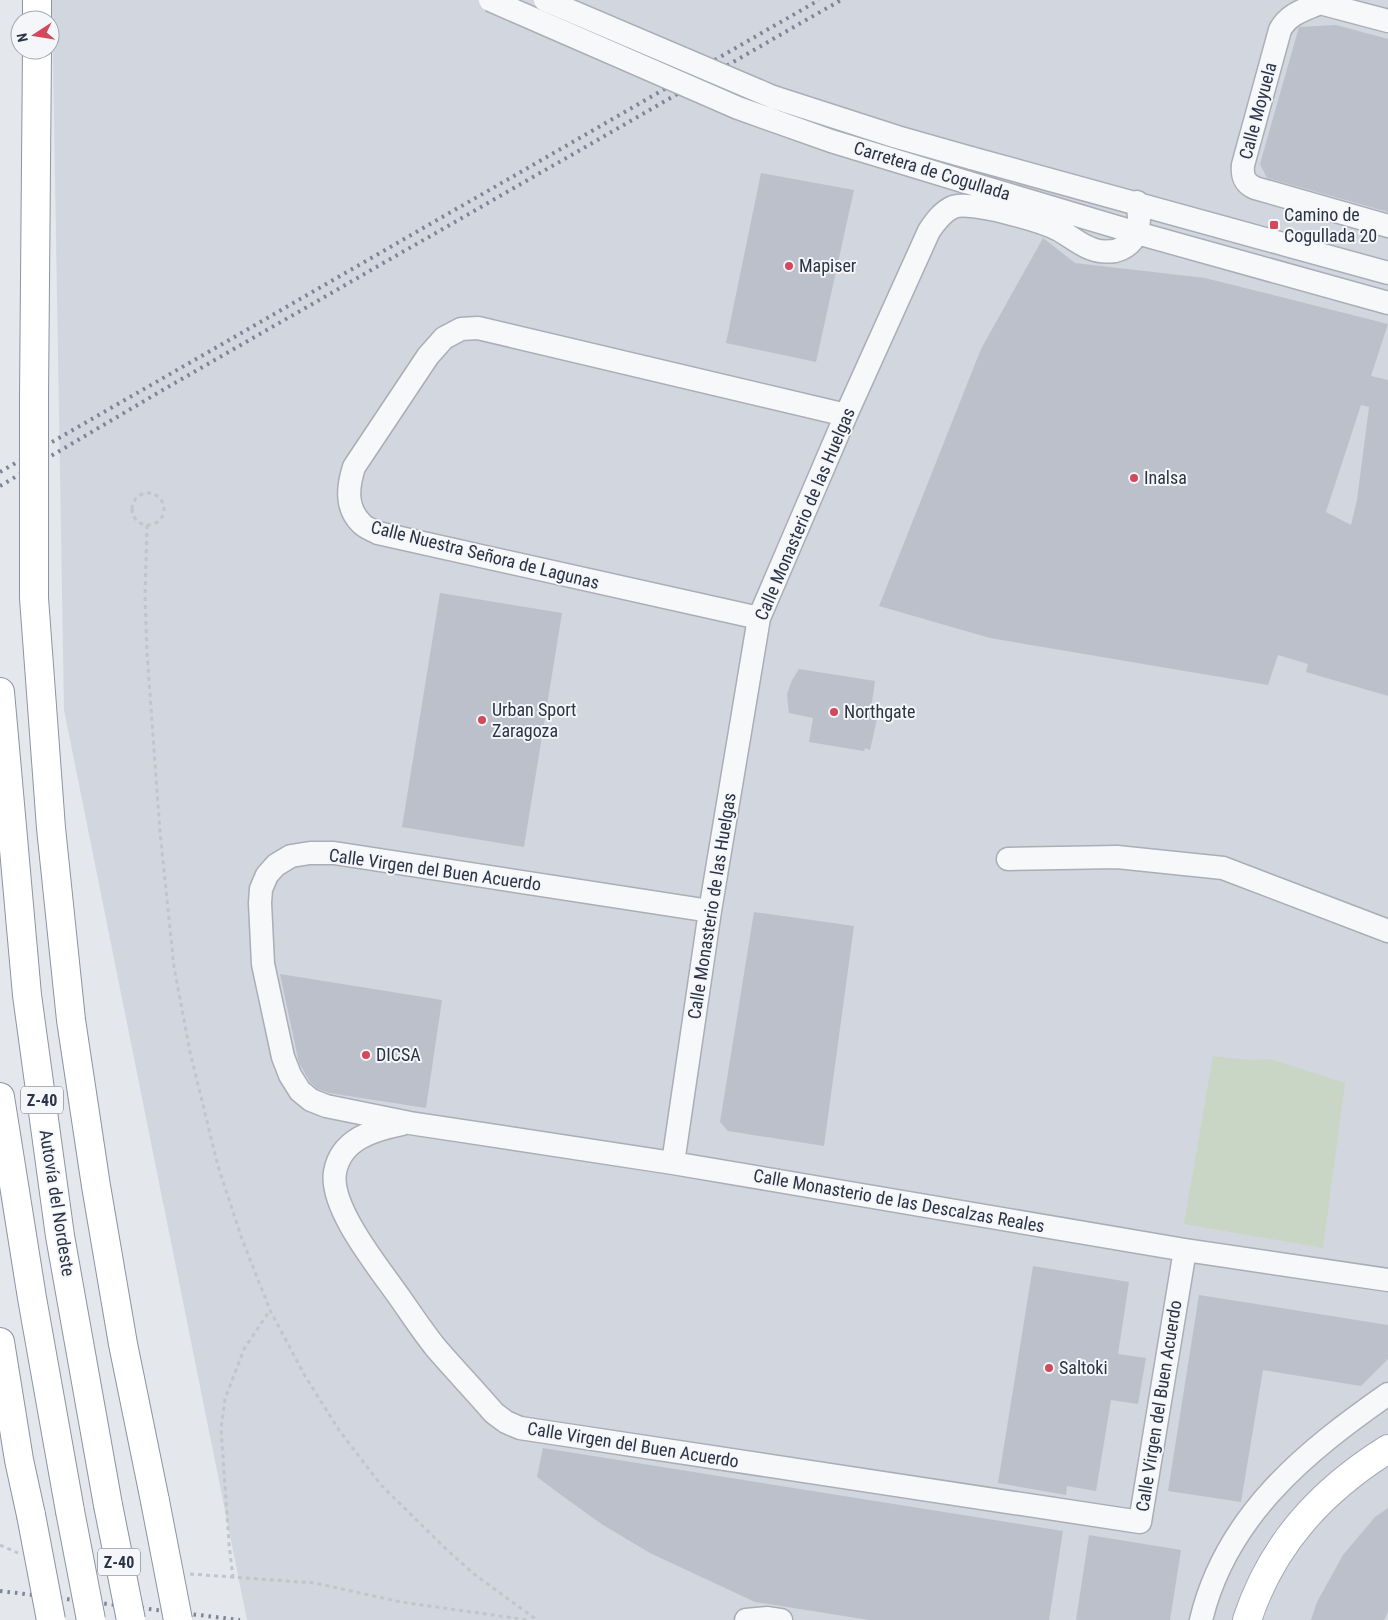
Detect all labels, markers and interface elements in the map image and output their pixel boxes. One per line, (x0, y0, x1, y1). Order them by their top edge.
north arrow (10, 10, 60, 60)
text: N (14, 32, 31, 44)
street label: Calle Moyuela (1234, 60, 1281, 162)
street label: Carretera de Cogullada (851, 137, 1013, 204)
place label: Camino de Cogullada 20 (1284, 204, 1377, 246)
marker: Camino de Cogullada 20 (1268, 219, 1280, 231)
place label: Mapiser (799, 255, 857, 276)
marker: Mapiser (783, 260, 795, 272)
street label: Calle Monasterio de las Huelgas (750, 404, 859, 623)
place label: Inalsa (1144, 467, 1187, 488)
marker: Inalsa (1128, 472, 1140, 484)
street label: Calle Nuestra Señora de Lagunas (369, 516, 601, 593)
place label: Urban Sport Zaragoza (492, 699, 576, 741)
place label: Northgate (844, 701, 915, 722)
marker: Northgate (828, 706, 840, 718)
marker: Urban Sport Zaragoza (476, 714, 488, 726)
street label: Calle Monasterio de las Huelgas (683, 791, 740, 1021)
street label: Calle Virgen del Buen Acuerdo (328, 844, 542, 895)
place label: DICSA (376, 1044, 421, 1065)
marker: DICSA (360, 1049, 372, 1061)
road number: Z-40 (21, 1086, 63, 1114)
street label: Autovía del Nordeste (36, 1128, 79, 1278)
street label: Calle Monasterio de las Descalzas Reales (752, 1165, 1046, 1236)
street label: Calle Virgen del Buen Acuerdo (1131, 1299, 1186, 1513)
place label: Saltoki (1059, 1357, 1108, 1378)
marker: Saltoki (1043, 1362, 1055, 1374)
street label: Calle Virgen del Buen Acuerdo (526, 1417, 740, 1472)
road number: Z-40 (98, 1548, 140, 1575)

